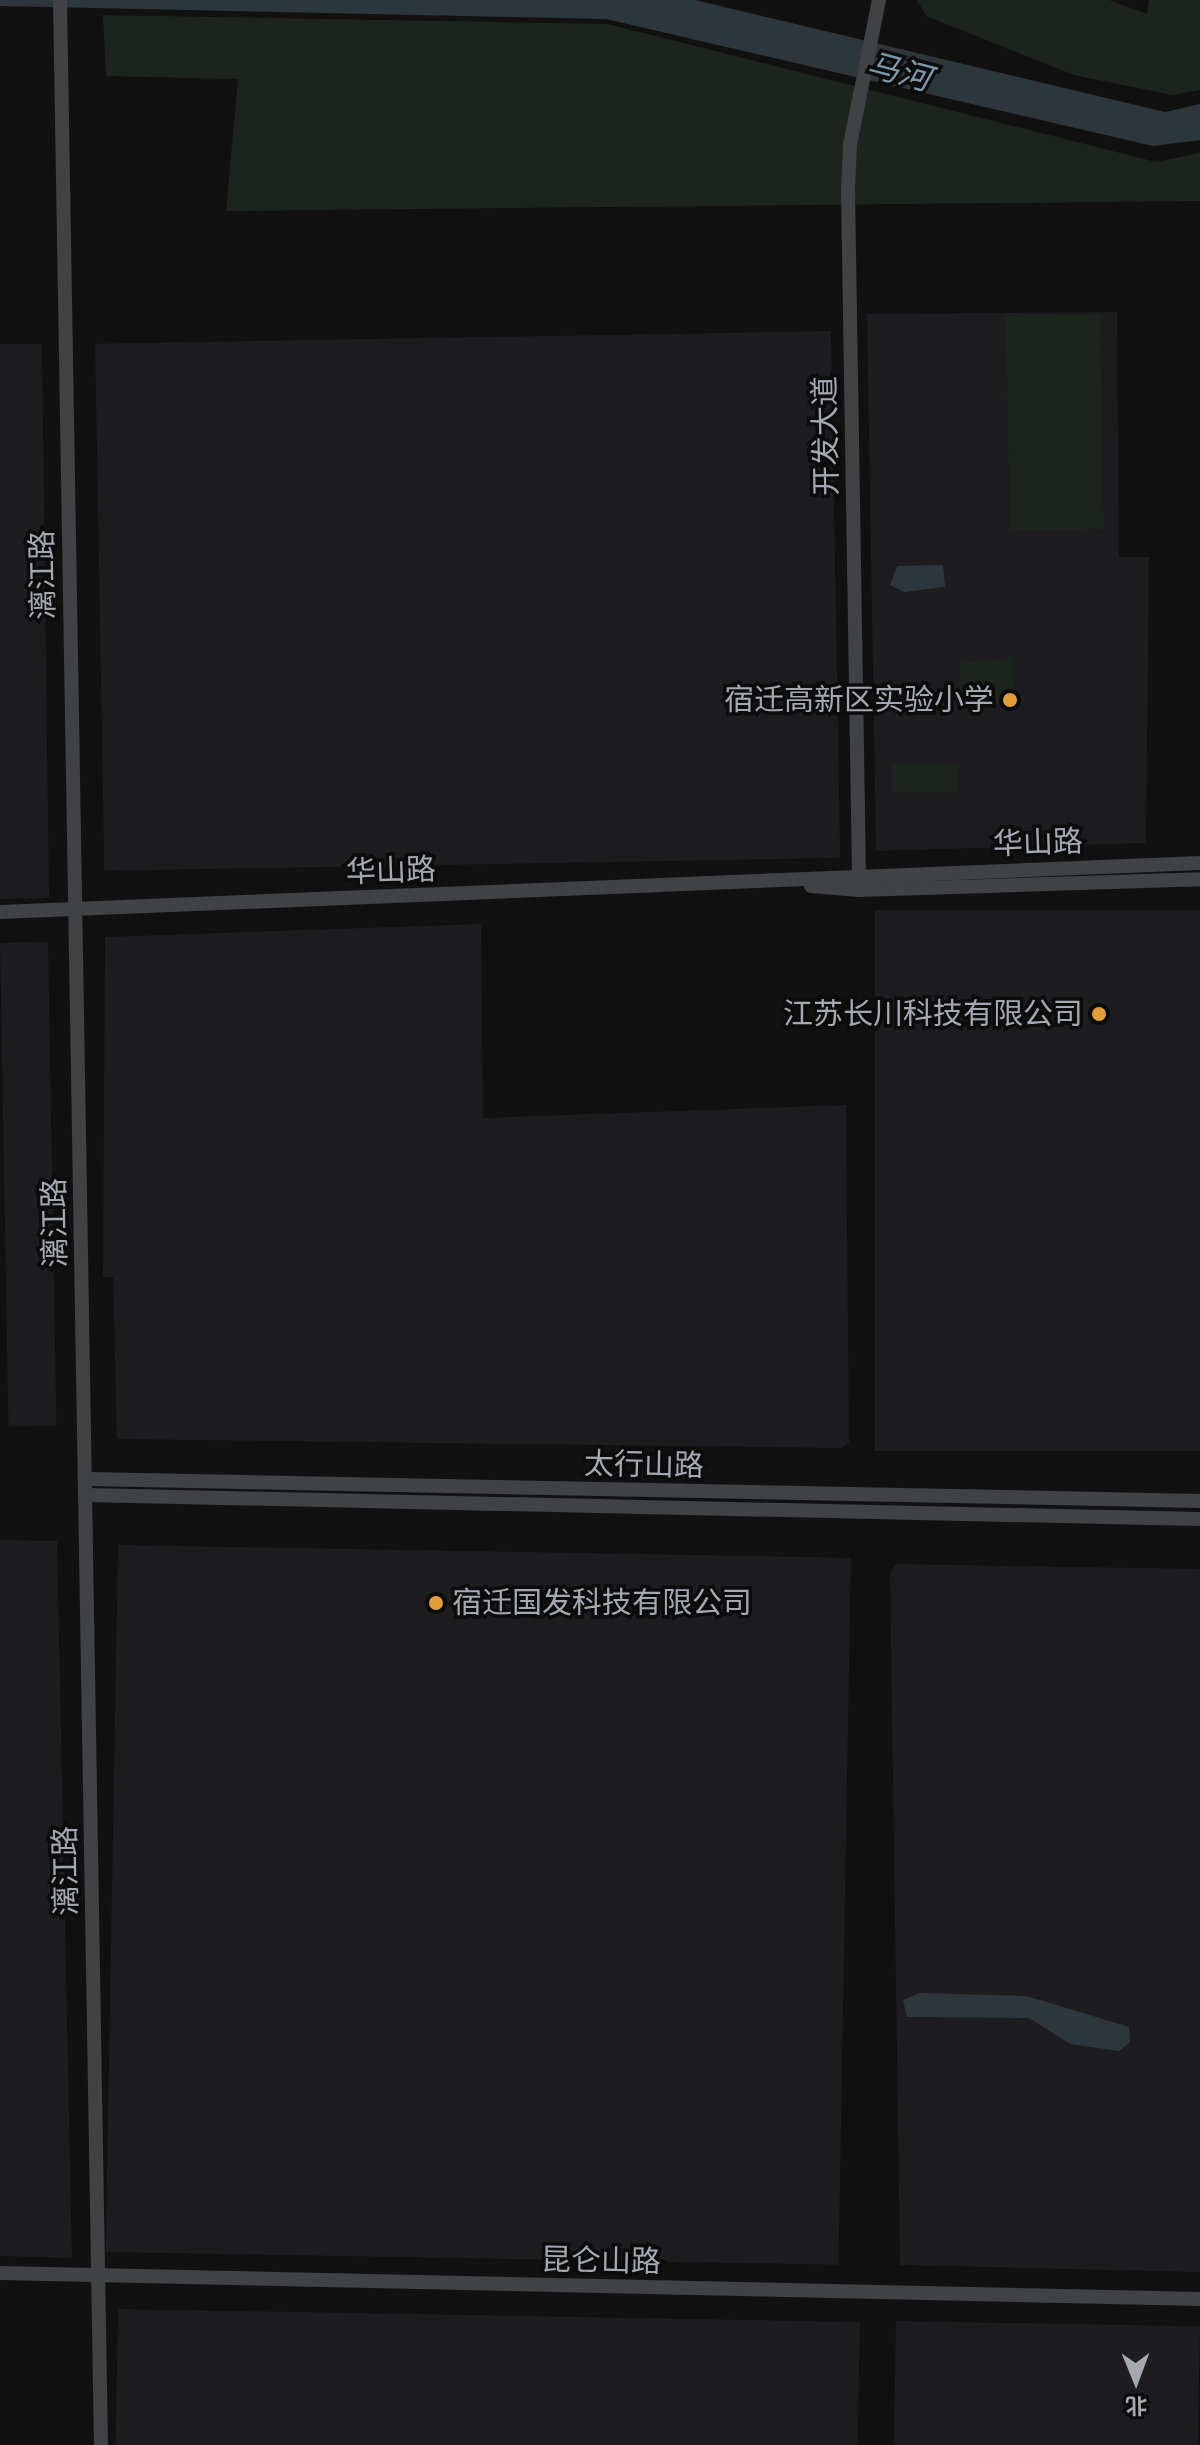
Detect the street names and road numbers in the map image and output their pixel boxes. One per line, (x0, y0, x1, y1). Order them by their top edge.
street label: 开发大道 (807, 376, 845, 496)
street label: 漓江路 (24, 530, 62, 620)
street label: 华山路 (992, 823, 1084, 863)
street label: 华山路 (345, 851, 437, 891)
street label: 漓江路 (36, 1178, 74, 1268)
street label: 太行山路 (584, 1446, 704, 1484)
street label: 漓江路 (47, 1826, 85, 1916)
street label: 昆仑山路 (541, 2242, 661, 2280)

